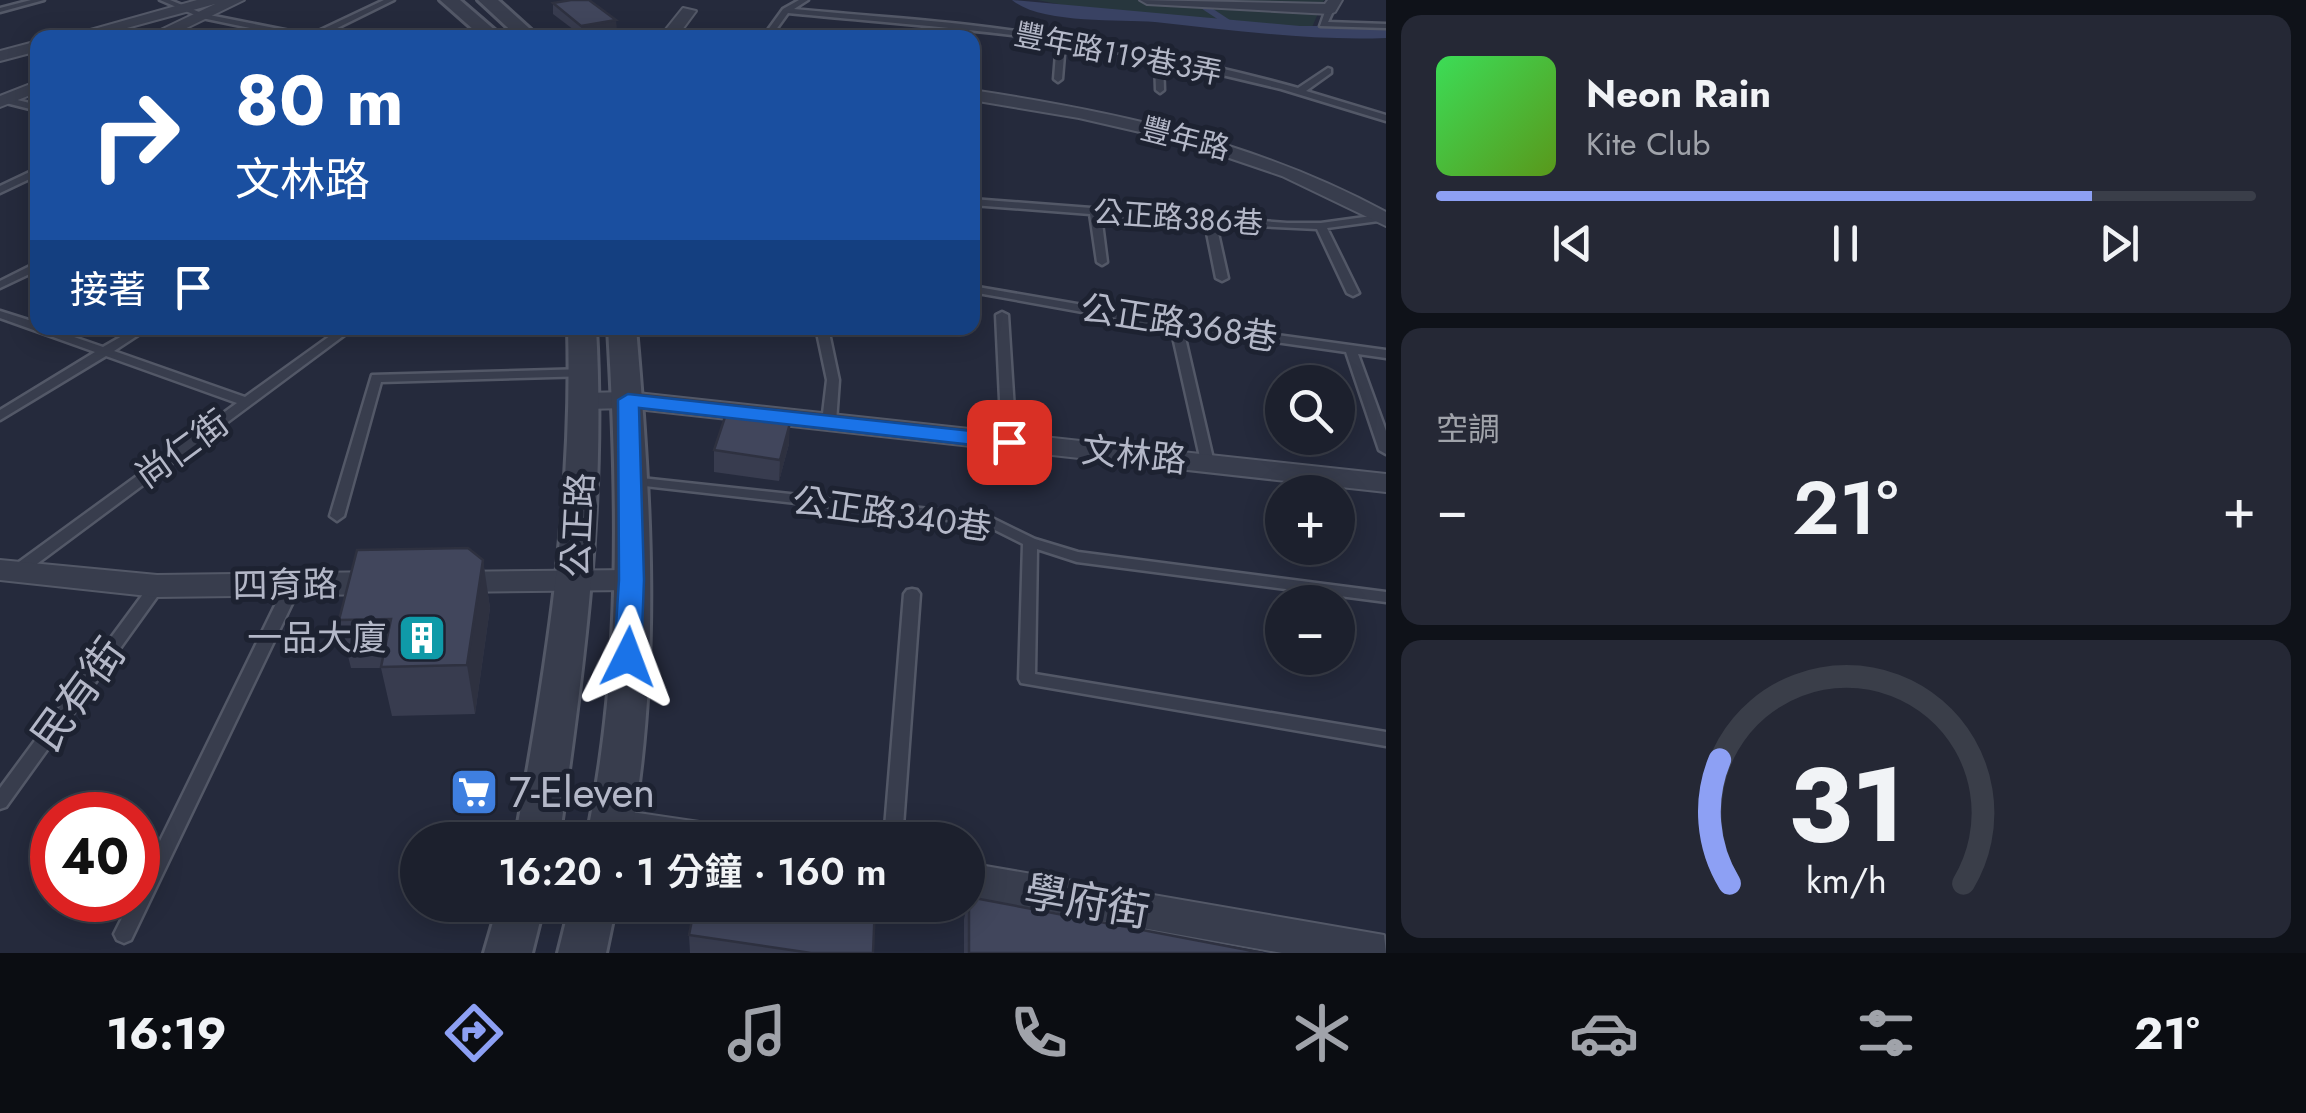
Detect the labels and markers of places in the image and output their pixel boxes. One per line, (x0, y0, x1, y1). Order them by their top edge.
pin (967, 400, 1052, 485)
building icon: 一品大廈 (396, 612, 448, 664)
place label: 一品大廈 (247, 613, 387, 663)
place label: 7-Eleven (509, 762, 655, 823)
supermarket icon: 7-Eleven (448, 766, 500, 818)

